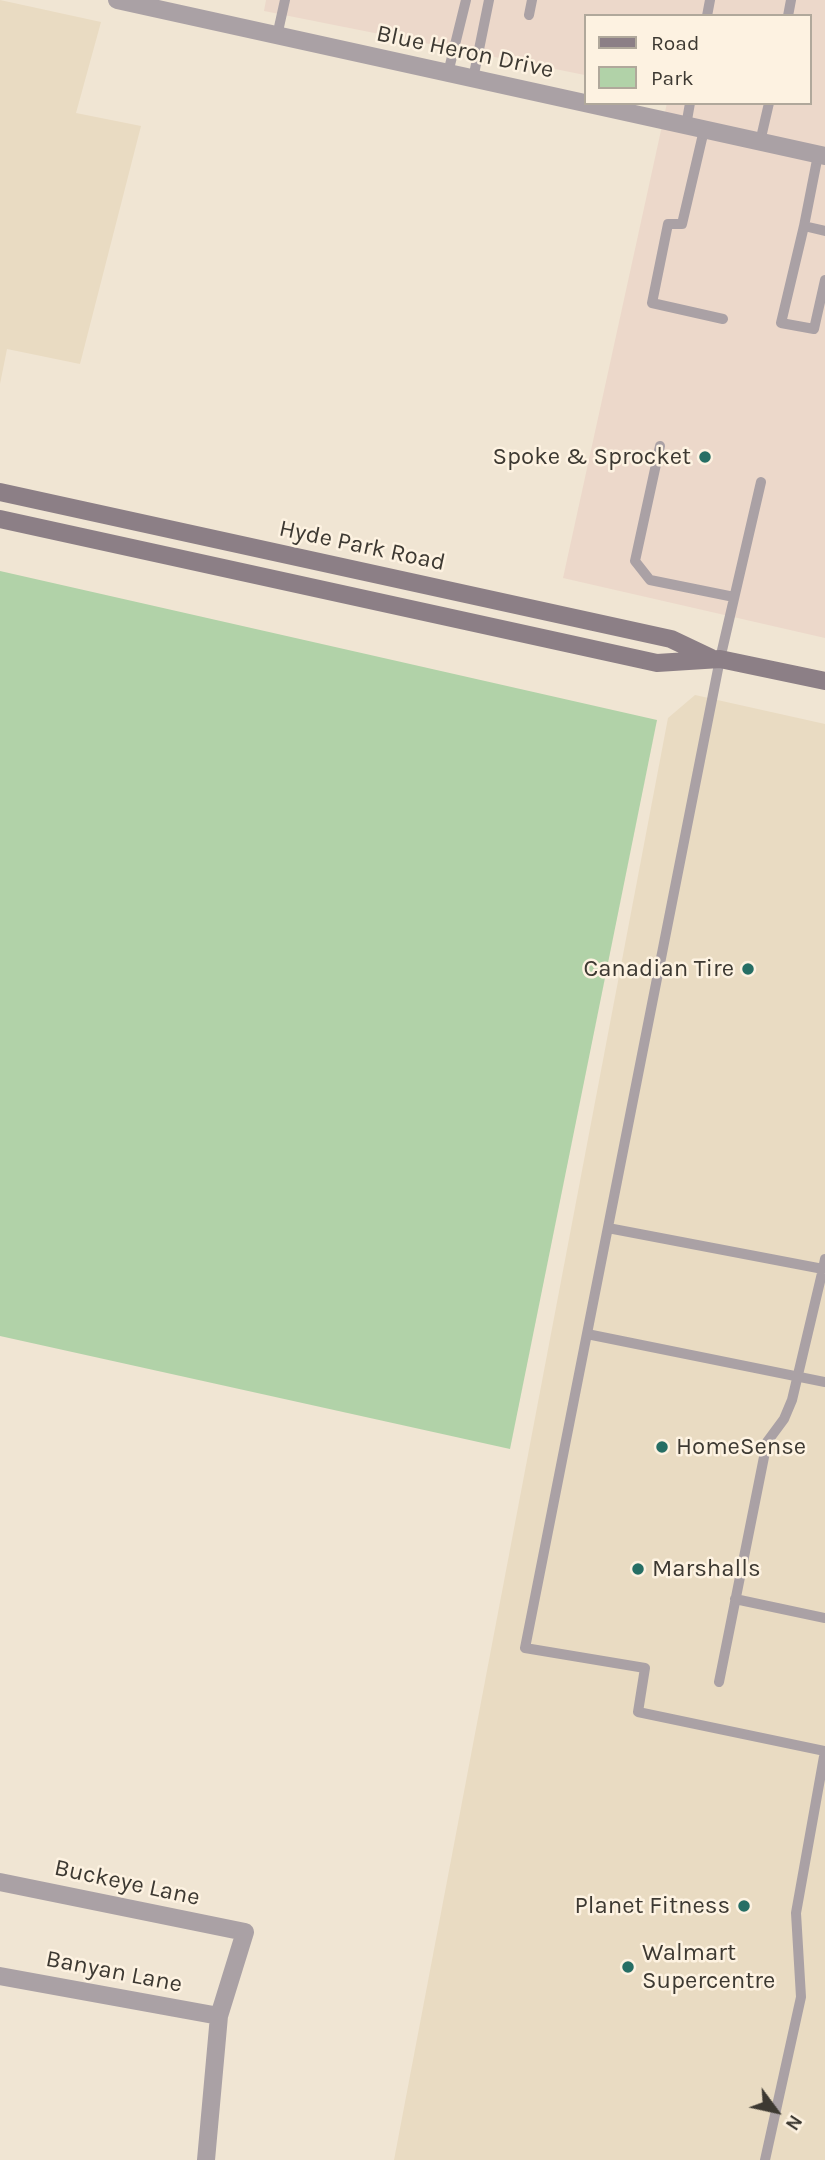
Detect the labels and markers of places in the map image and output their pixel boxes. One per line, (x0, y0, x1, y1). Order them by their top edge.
place label: Spoke & Sprocket (493, 443, 691, 471)
marker: Spoke & Sprocket (697, 449, 713, 465)
place label: Canadian Tire (583, 955, 734, 983)
marker: Canadian Tire (740, 961, 756, 977)
place label: HomeSense (676, 1433, 806, 1461)
marker: HomeSense (654, 1439, 670, 1455)
place label: Marshalls (652, 1555, 761, 1583)
marker: Marshalls (630, 1561, 646, 1577)
place label: Planet Fitness (574, 1892, 730, 1920)
marker: Planet Fitness (736, 1898, 752, 1914)
place label: Walmart Supercentre (642, 1939, 775, 1995)
marker: Walmart Supercentre (620, 1959, 636, 1975)

